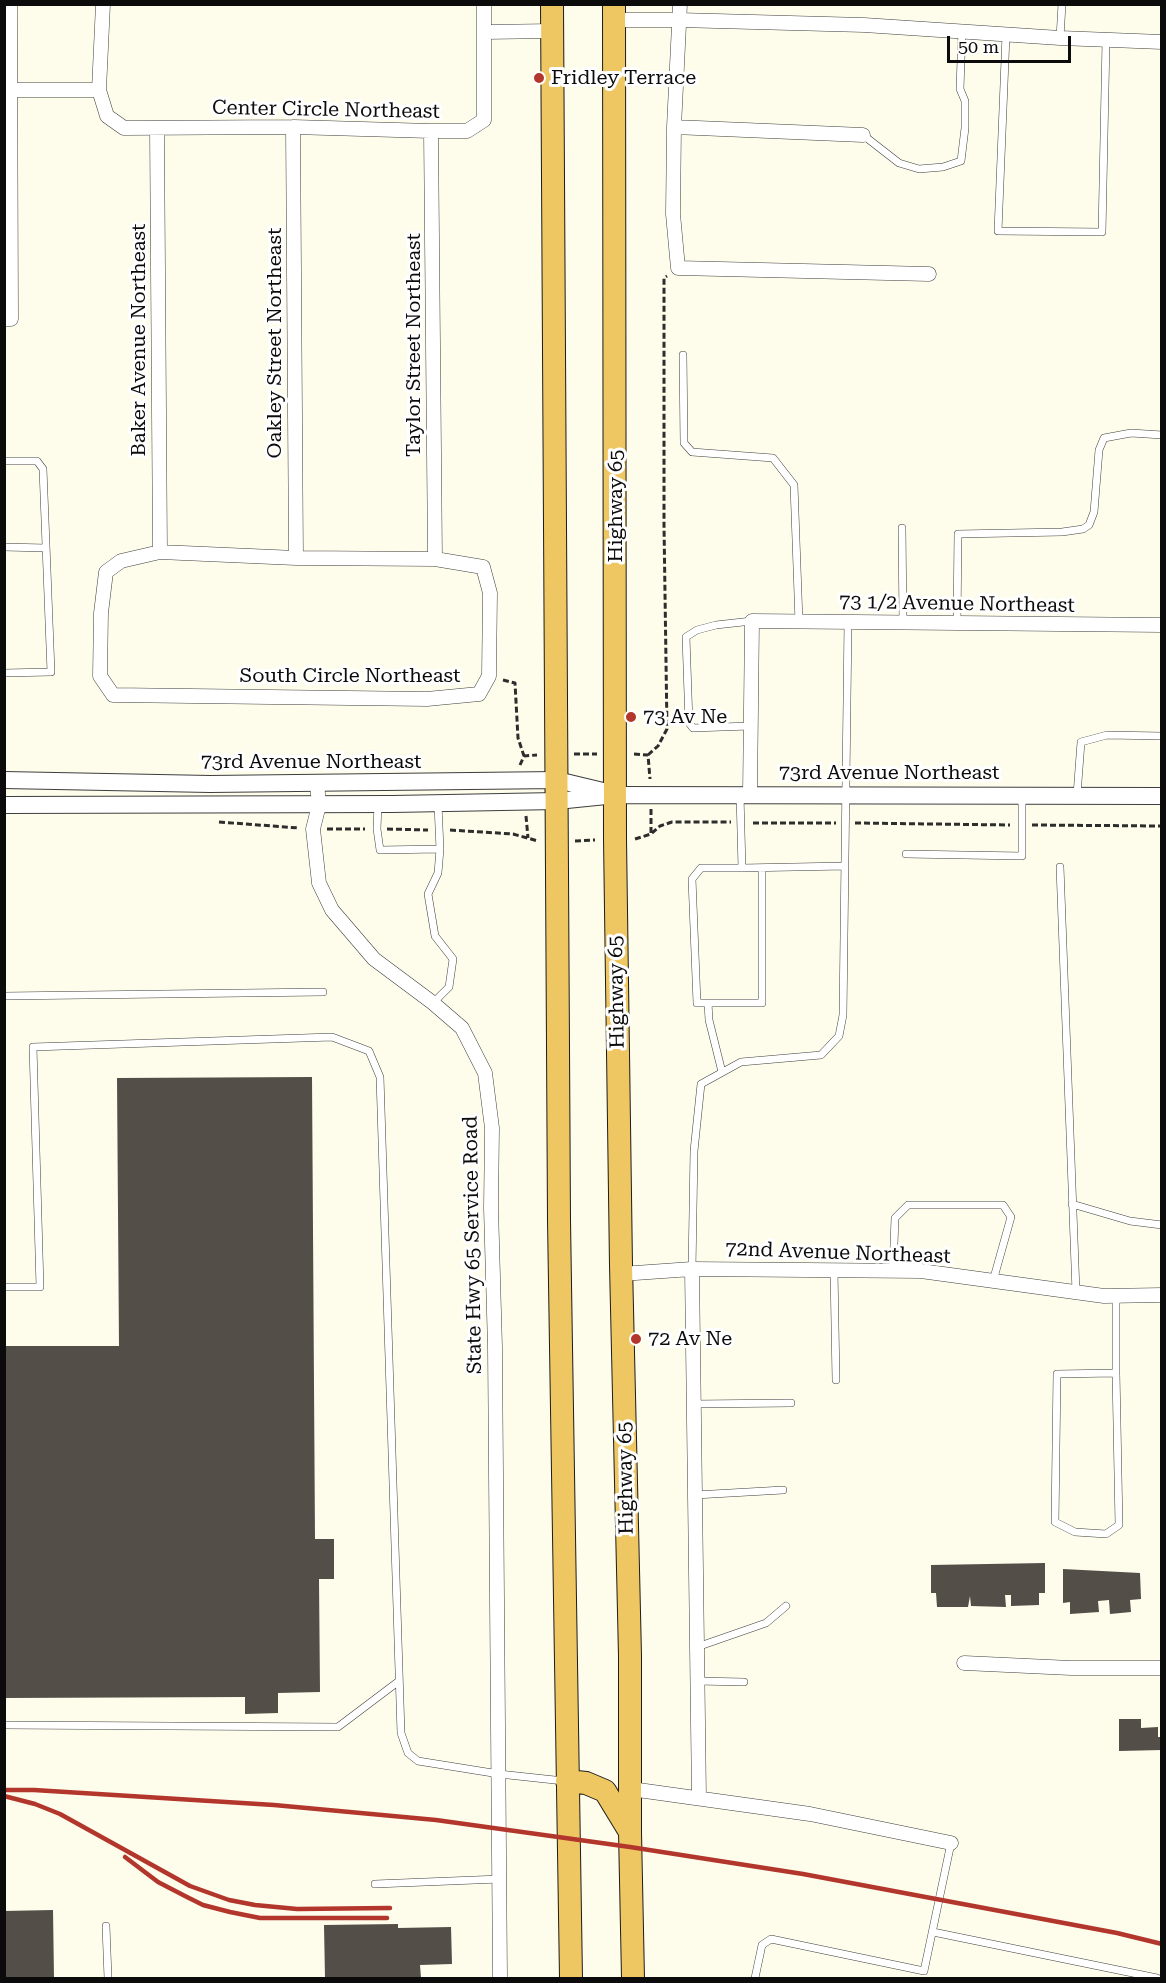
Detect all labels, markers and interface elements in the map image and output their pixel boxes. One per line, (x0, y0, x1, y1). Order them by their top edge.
scale bar (950, 24, 1074, 62)
text: 50 m (958, 36, 999, 57)
place label: Fridley Terrace (551, 66, 696, 90)
marker: Fridley Terrace (532, 71, 546, 85)
street label: Center Circle Northeast (212, 96, 440, 124)
street label: Baker Avenue Northeast (127, 224, 151, 456)
street label: Oakley Street Northeast (263, 228, 287, 458)
street label: Taylor Street Northeast (402, 233, 426, 457)
street label: Highway 65 (604, 450, 628, 562)
street label: 73 1/2 Avenue Northeast (839, 590, 1075, 618)
street label: South Circle Northeast (240, 664, 460, 688)
place label: 73 Av Ne (643, 705, 727, 729)
marker: 73 Av Ne (624, 710, 638, 724)
street label: 73rd Avenue Northeast (201, 750, 421, 774)
street label: 73rd Avenue Northeast (779, 761, 999, 785)
street label: Highway 65 (604, 935, 630, 1049)
street label: State Hwy 65 Service Road (459, 1116, 487, 1374)
street label: 72nd Avenue Northeast (725, 1237, 951, 1269)
place label: 72 Av Ne (648, 1327, 732, 1351)
marker: 72 Av Ne (629, 1332, 643, 1346)
street label: Highway 65 (613, 1421, 639, 1535)

